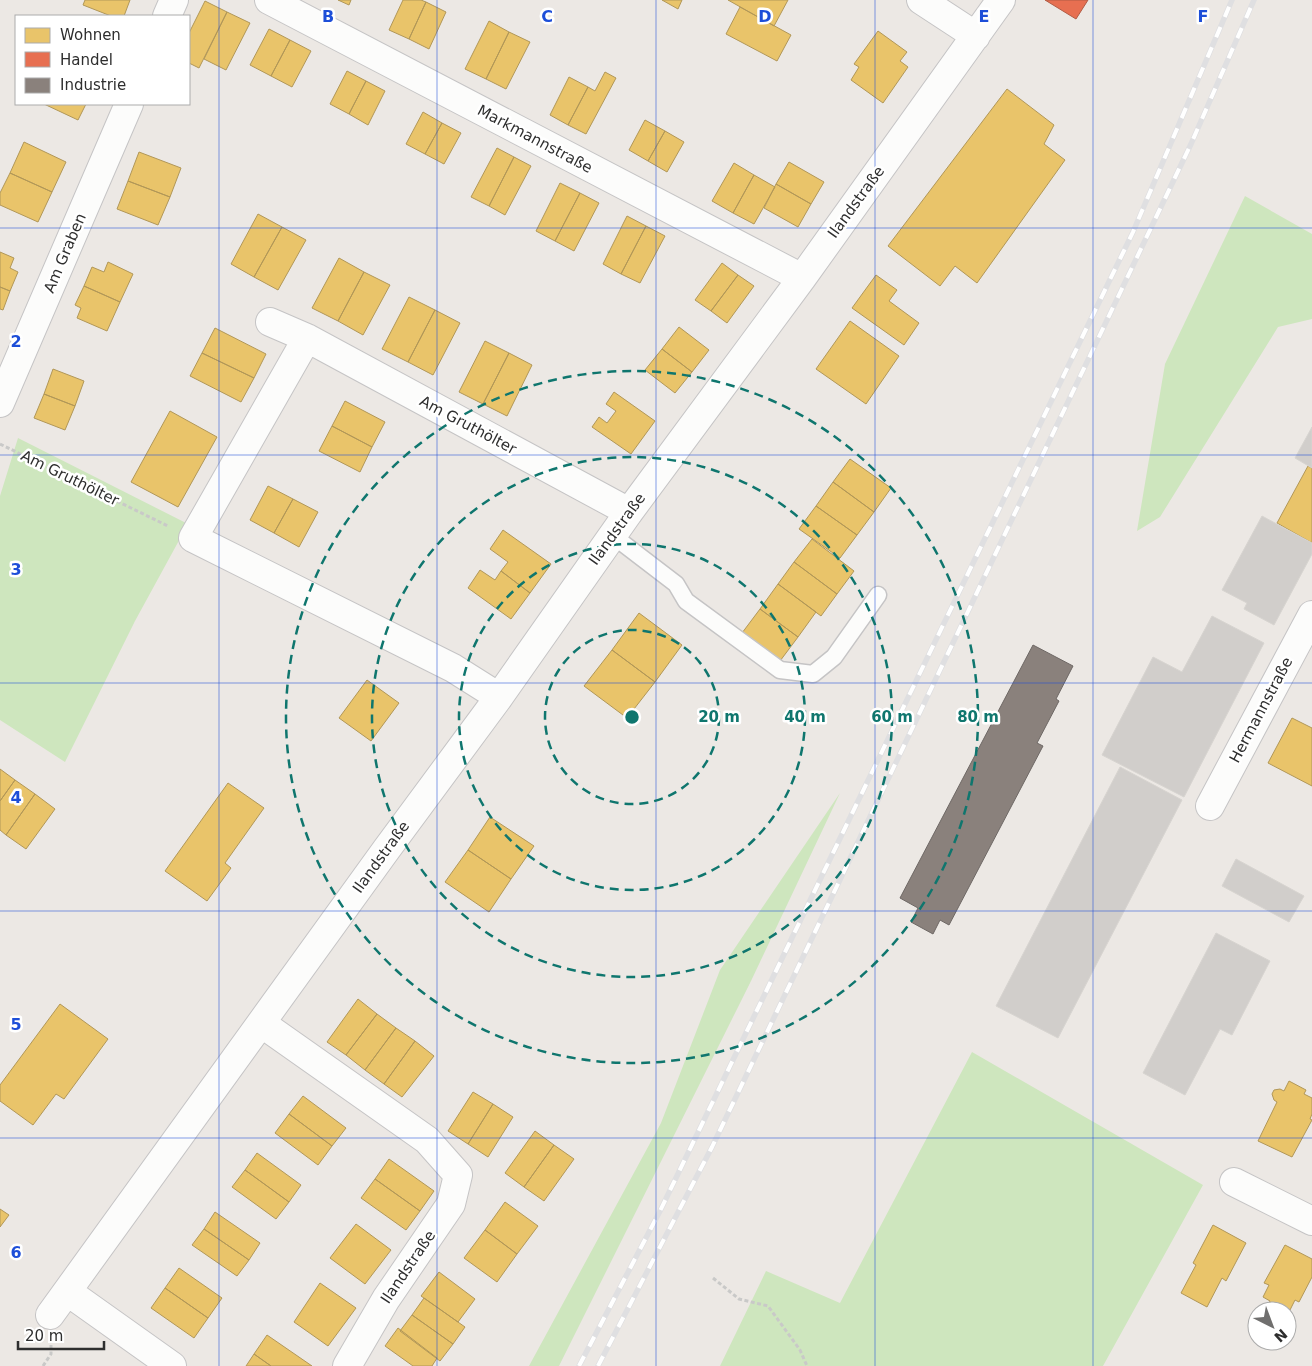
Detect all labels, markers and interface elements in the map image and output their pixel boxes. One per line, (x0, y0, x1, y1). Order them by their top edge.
text: B (322, 7, 334, 26)
text: C (541, 7, 553, 26)
text: D (758, 7, 772, 26)
text: E (979, 7, 989, 26)
text: F (1198, 7, 1208, 26)
legend (15, 15, 190, 105)
text: Wohnen (60, 26, 121, 44)
text: Handel (60, 51, 113, 69)
text: Industrie (60, 76, 126, 94)
street label: Markmannstraße (474, 101, 596, 177)
street label: Ilandstraße (824, 163, 888, 241)
street label: Am Graben (40, 210, 90, 296)
text: 2 (10, 332, 22, 351)
street label: Am Gruthölter (417, 392, 520, 458)
street label: Am Gruthölter (18, 446, 123, 510)
street label: Ilandstraße (585, 490, 649, 568)
text: 3 (10, 560, 22, 579)
street label: Hermannstraße (1226, 654, 1296, 766)
centre of rings (623, 708, 641, 726)
text: 20 m (698, 708, 740, 726)
text: 40 m (784, 708, 826, 726)
text: 60 m (871, 708, 913, 726)
text: 80 m (957, 708, 999, 726)
text: 4 (10, 788, 22, 807)
street label: Ilandstraße (349, 818, 413, 896)
text: 5 (10, 1015, 22, 1034)
street label: Ilandstraße (377, 1227, 439, 1307)
text: 6 (10, 1243, 22, 1262)
north arrow (1247, 1301, 1297, 1351)
scale bar (18, 1318, 104, 1350)
text: N (1271, 1326, 1290, 1346)
text: 20 m (25, 1327, 63, 1345)

